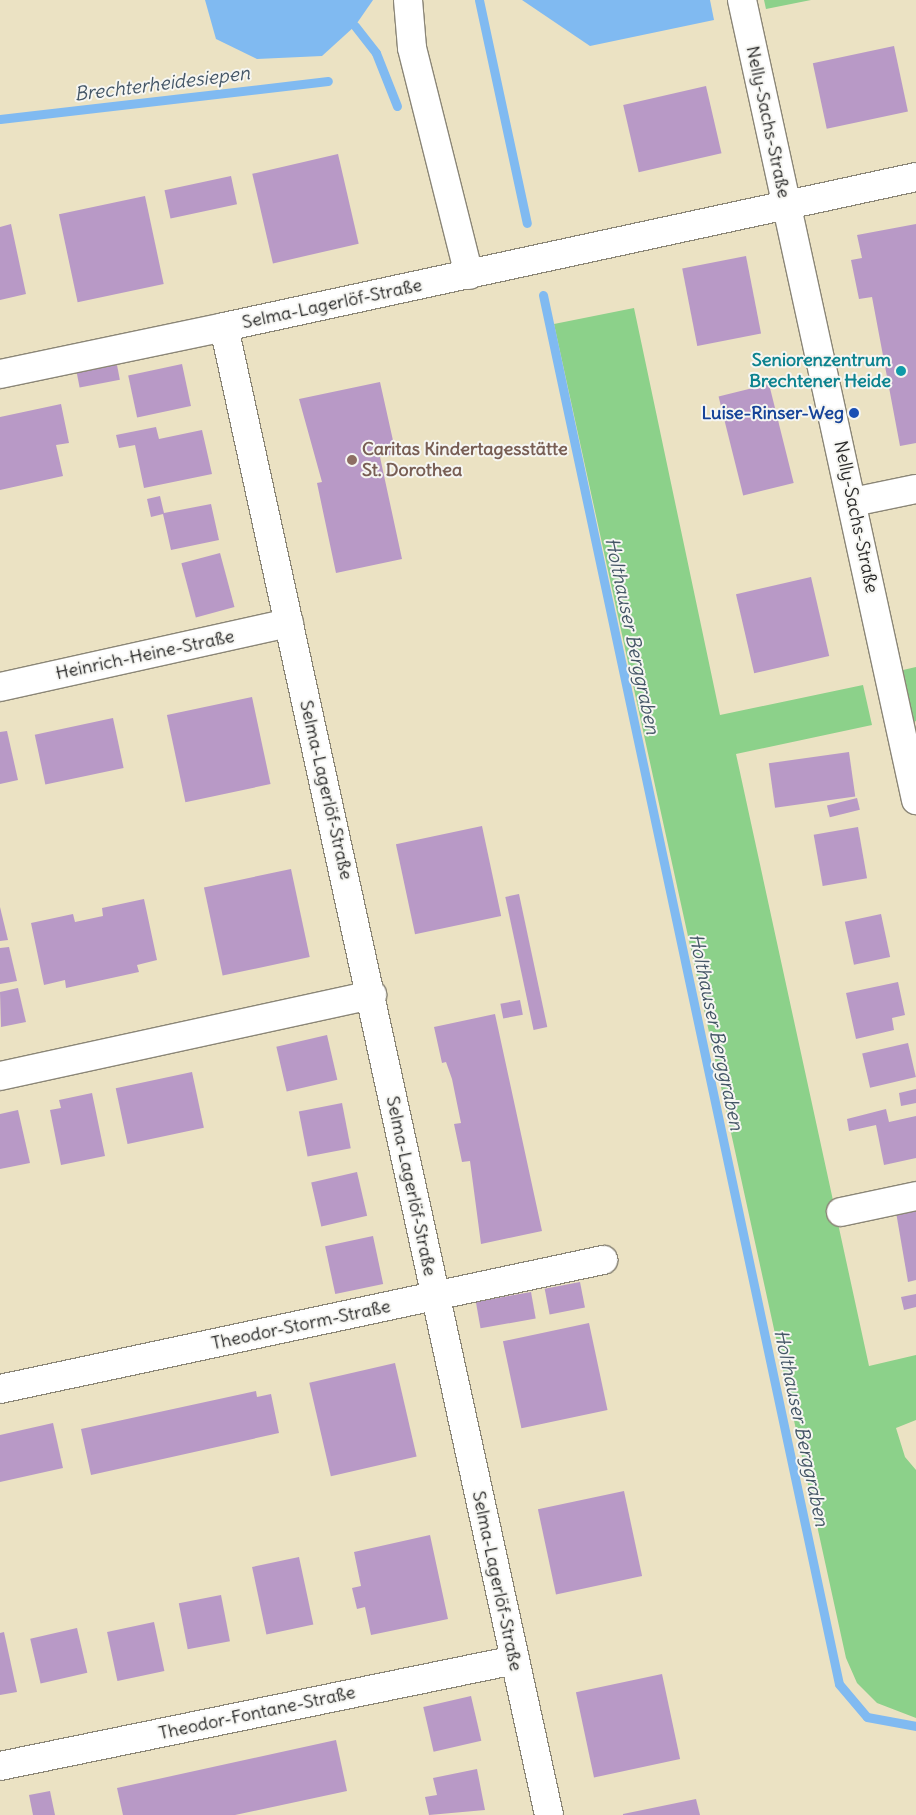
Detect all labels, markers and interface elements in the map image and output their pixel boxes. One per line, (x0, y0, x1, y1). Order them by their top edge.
street label: Nelly-Sachs-Straße (741, 44, 795, 200)
water label: Brechterheidesiepen (73, 62, 251, 106)
street label: Selma-Lagerlöf-Straße (240, 274, 424, 334)
place label: Seniorenzentrum Brechtener Heide (749, 350, 891, 392)
marker: Seniorenzentrum Brechtener Heide (895, 365, 907, 377)
place label: Luise-Rinser-Weg (702, 402, 844, 424)
marker: Luise-Rinser-Weg (848, 407, 860, 419)
place label: Caritas Kindertagesstätte St. Dorothea (362, 439, 568, 482)
street label: Nelly-Sachs-Straße (829, 439, 883, 595)
marker: Caritas Kindertagesstätte St. Dorothea (346, 454, 358, 466)
water label: Holthauser Berggraben (600, 536, 664, 736)
street label: Heinrich-Heine-Straße (54, 626, 236, 684)
street label: Selma-Lagerlöf-Straße (295, 698, 357, 882)
water label: Holthauser Berggraben (684, 932, 748, 1132)
street label: Selma-Lagerlöf-Straße (381, 1094, 441, 1278)
street label: Theodor-Storm-Straße (209, 1295, 393, 1355)
water label: Holthauser Berggraben (769, 1328, 833, 1528)
street label: Selma-Lagerlöf-Straße (467, 1489, 527, 1673)
street label: Theodor-Fontane-Straße (157, 1682, 357, 1744)

